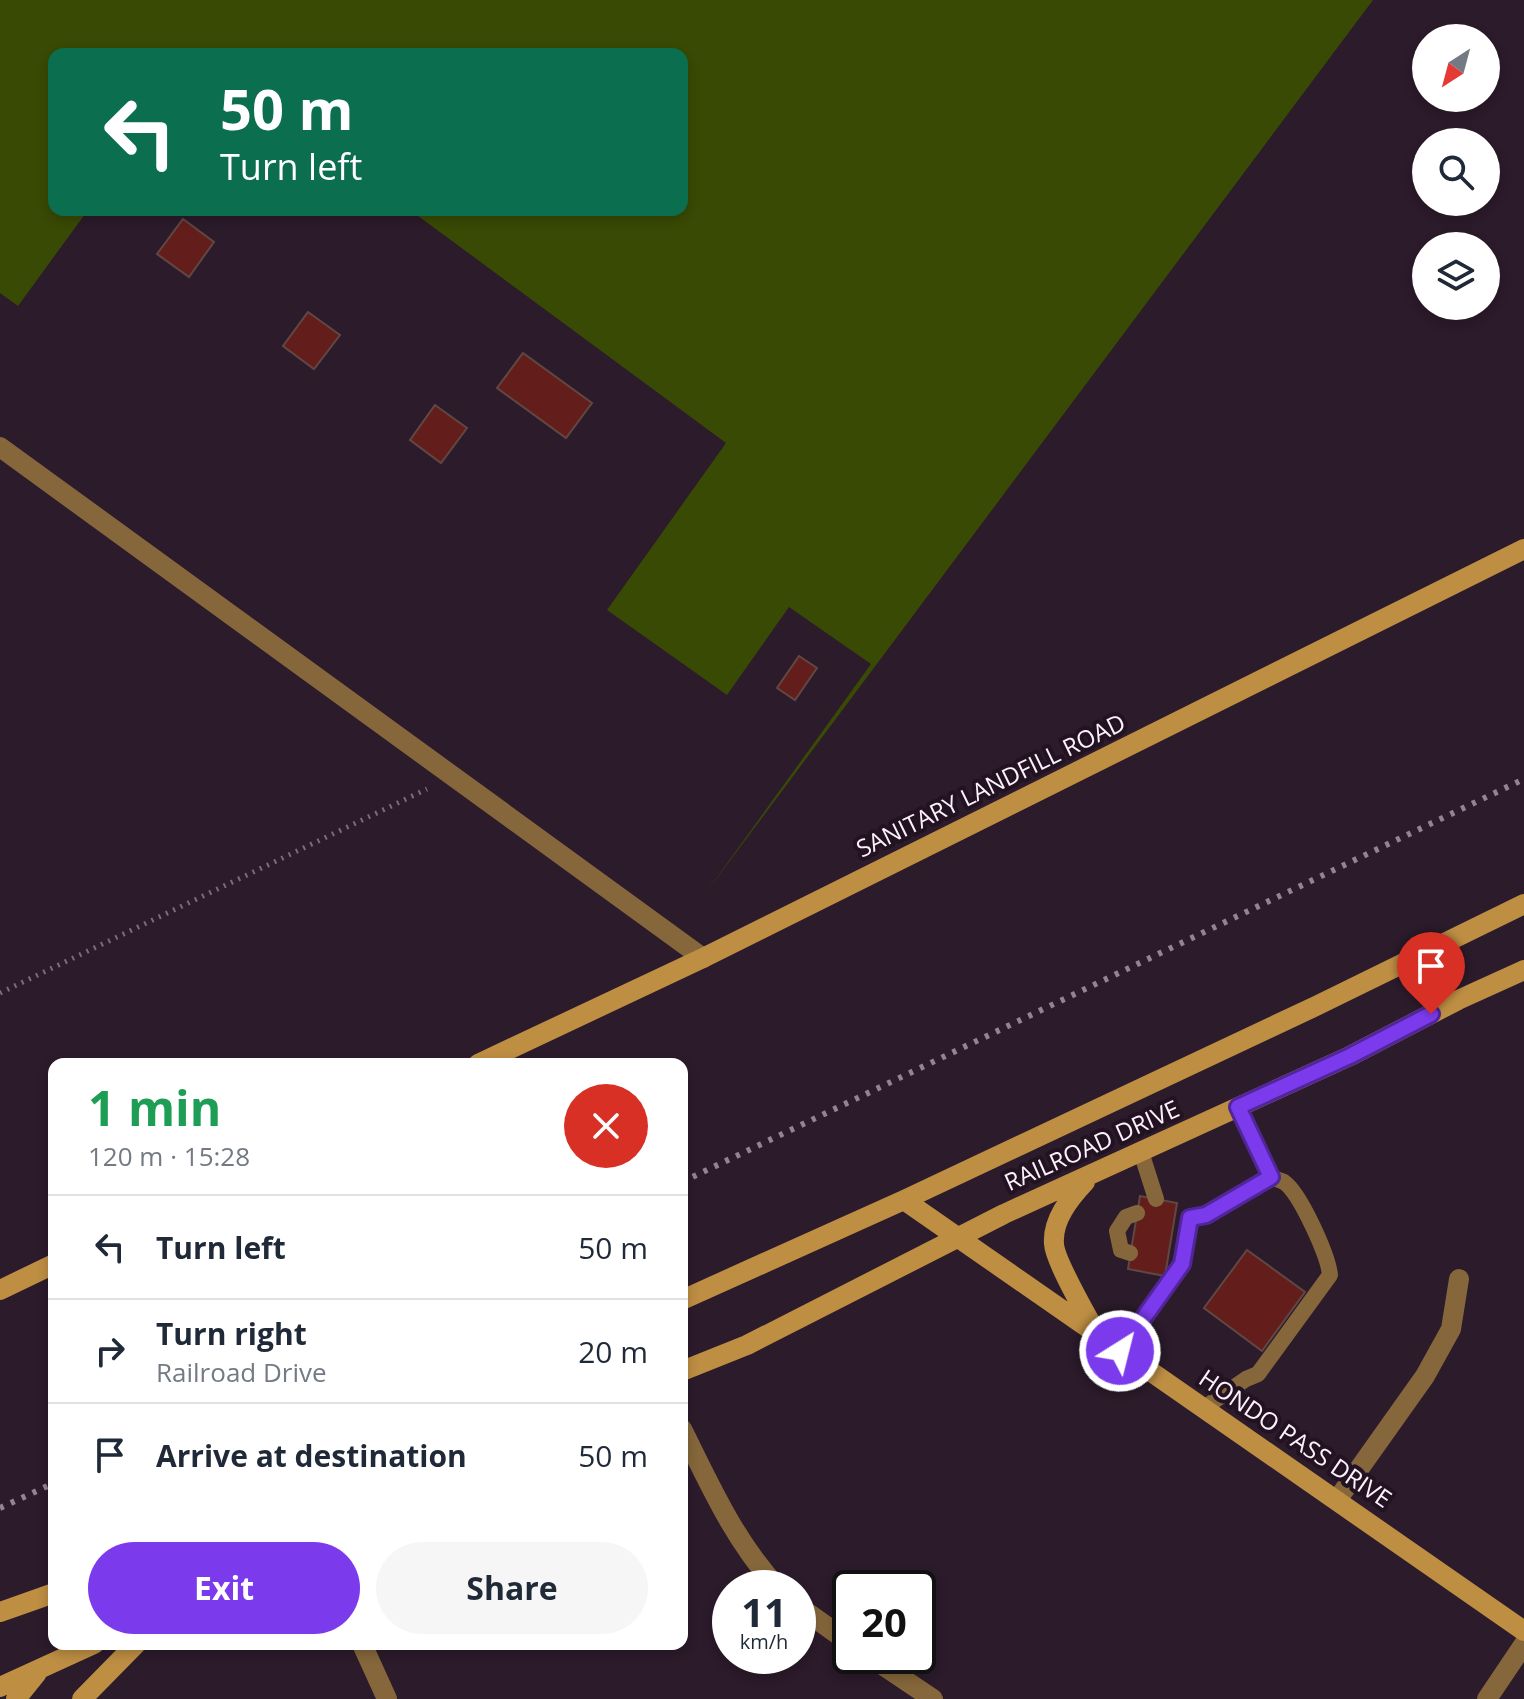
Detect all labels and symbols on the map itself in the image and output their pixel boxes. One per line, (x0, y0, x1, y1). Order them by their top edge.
north arrow (1412, 24, 1500, 112)
street label: SANITARY LANDFILL ROAD (850, 705, 1130, 864)
pin (1397, 932, 1465, 1014)
street label: RAILROAD DRIVE (999, 1091, 1184, 1198)
position arrow (1078, 1309, 1162, 1393)
street label: HONDO PASS DRIVE (1193, 1361, 1399, 1514)
speed limit sign: 20 (832, 1570, 936, 1674)

